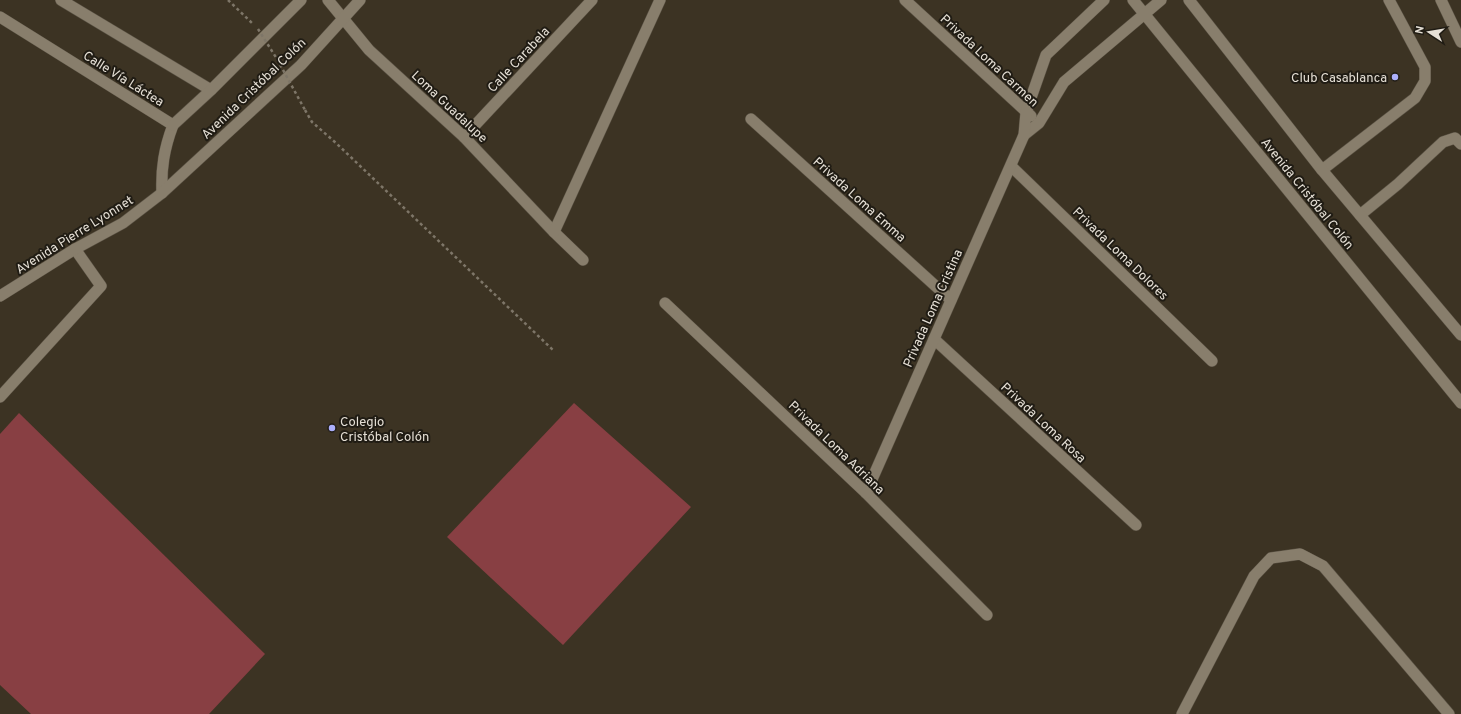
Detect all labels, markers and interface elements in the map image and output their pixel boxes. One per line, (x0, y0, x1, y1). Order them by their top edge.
street label: Privada Loma Carmen (936, 12, 1041, 111)
north arrow (1409, 12, 1449, 52)
street label: Calle Carabela (485, 24, 554, 97)
text: N (1413, 25, 1428, 35)
street label: Avenida Cristóbal Colón (199, 35, 310, 143)
street label: Calle Vía Láctea (80, 48, 166, 111)
street label: Loma Guadalupe (407, 68, 490, 147)
place label: Club Casablanca (1291, 71, 1387, 87)
marker: Club Casablanca (1390, 72, 1400, 82)
street label: Avenida Cristóbal Colón (1257, 135, 1356, 253)
street label: Privada Loma Emma (809, 155, 908, 246)
street label: Avenida Pierre Lyonnet (13, 193, 137, 278)
street label: Privada Loma Dolores (1068, 205, 1171, 304)
street label: Privada Loma Cristina (901, 247, 967, 370)
street label: Privada Loma Rosa (997, 380, 1089, 467)
street label: Privada Loma Adriana (784, 398, 887, 498)
place label: Colegio Cristóbal Colón (340, 415, 429, 446)
marker: Colegio Cristóbal Colón (327, 423, 337, 433)

